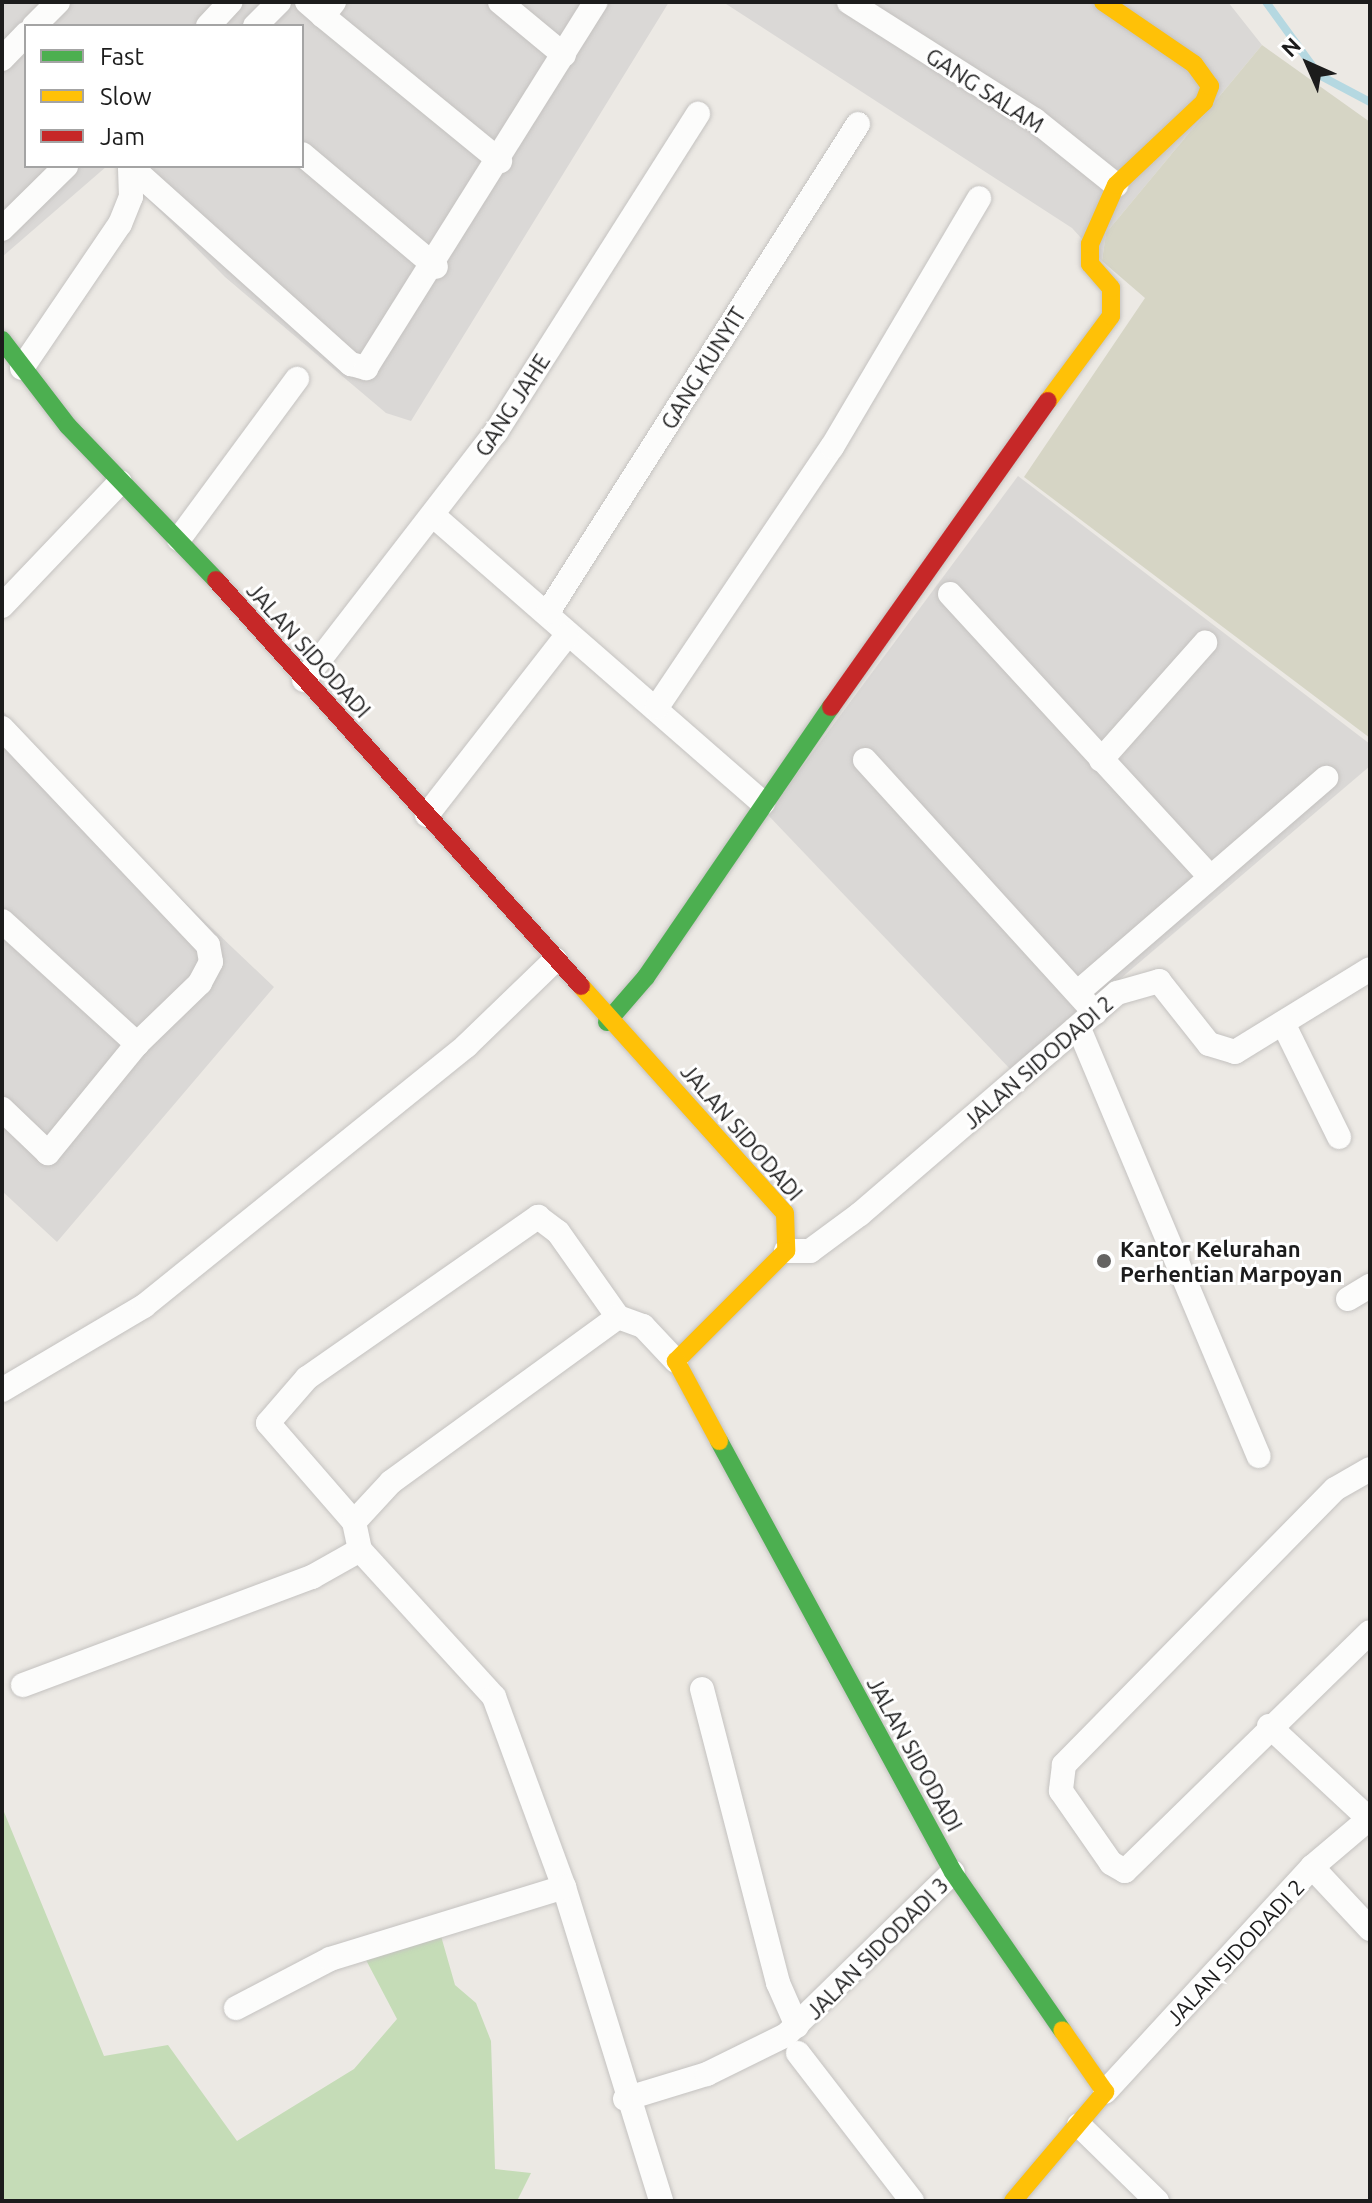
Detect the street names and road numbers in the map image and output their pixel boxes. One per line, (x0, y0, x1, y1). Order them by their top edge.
street label: GANG SALAM (921, 42, 1049, 138)
street label: GANG KUNYIT (655, 302, 751, 434)
street label: GANG JAHE (469, 349, 555, 461)
street label: JALAN SIDODADI (241, 577, 377, 723)
street label: JALAN SIDODADI 2 (958, 990, 1118, 1134)
street label: JALAN SIDODADI (675, 1058, 809, 1206)
street label: JALAN SIDODADI (862, 1672, 968, 1836)
street label: JALAN SIDODADI 3 (801, 1872, 953, 2024)
street label: JALAN SIDODADI 2 (1161, 1874, 1309, 2030)

